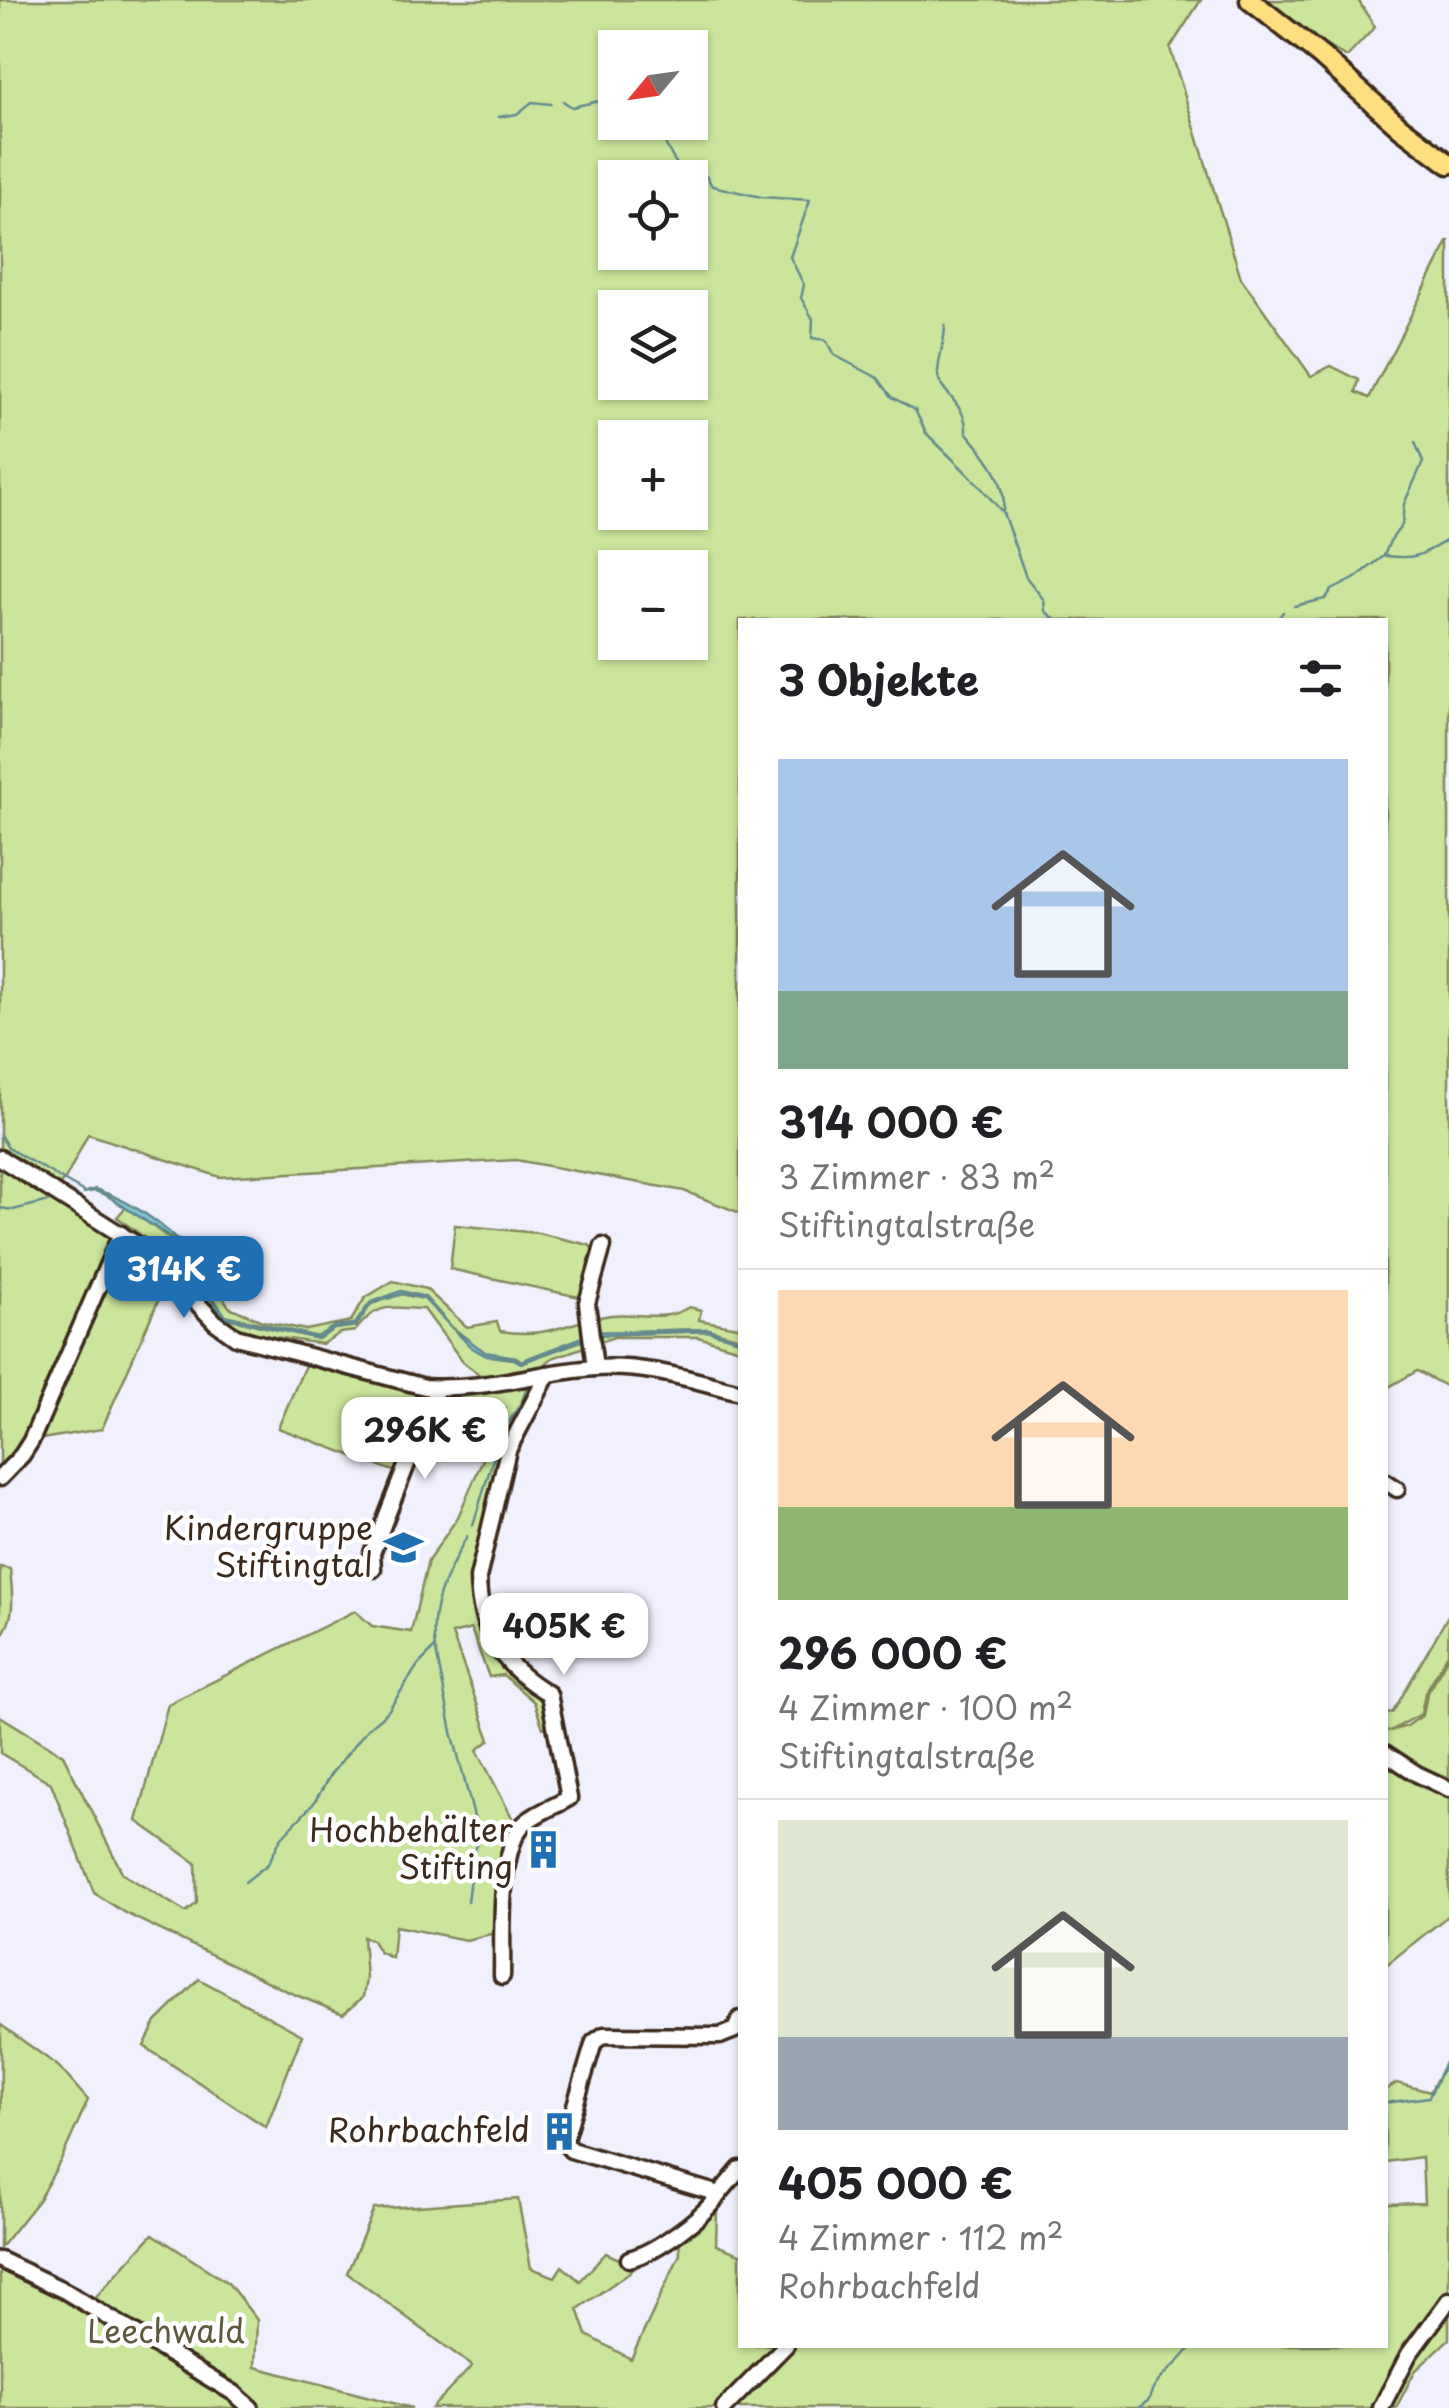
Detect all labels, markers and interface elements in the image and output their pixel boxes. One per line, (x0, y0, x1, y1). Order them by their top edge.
north arrow (598, 30, 708, 140)
map controls (598, 30, 708, 660)
button: locate (598, 160, 708, 270)
button: layers (598, 290, 708, 400)
button: + (598, 420, 708, 530)
button: − (598, 550, 708, 660)
text: 3 Objekte (778, 647, 979, 710)
icon: filters (1293, 651, 1348, 706)
icon: home (973, 824, 1153, 1004)
text: 314 000 € (778, 1089, 1004, 1152)
text: 3 Zimmer · 83 m² (778, 1152, 1055, 1200)
text: Stiftingtalstraße (778, 1200, 1035, 1248)
pin: 314K € (103, 1236, 265, 1321)
text: 314K € (126, 1244, 242, 1292)
icon: home (973, 1355, 1153, 1535)
pin: 296K € (344, 1397, 506, 1482)
text: 296K € (363, 1405, 487, 1453)
place label: Kindergruppe Stiftingtal (164, 1503, 373, 1588)
school or university icon: Kindergruppe Stiftingtal (382, 1526, 424, 1568)
pin: 405K € (483, 1593, 645, 1678)
text: 405K € (502, 1601, 626, 1649)
text: 296 000 € (778, 1620, 1007, 1683)
text: 4 Zimmer · 100 m² (778, 1683, 1073, 1731)
text: Stiftingtalstraße (778, 1731, 1035, 1779)
place label: Hochbehälter Stifting (309, 1805, 513, 1890)
building icon: Hochbehälter Stifting (522, 1828, 564, 1870)
icon: home (973, 1885, 1153, 2065)
place label: Rohrbachfeld (328, 2105, 530, 2153)
building icon: Rohrbachfeld (539, 2110, 581, 2152)
text: 405 000 € (778, 2150, 1013, 2213)
text: 4 Zimmer · 112 m² (778, 2213, 1064, 2261)
text: Rohrbachfeld (778, 2261, 980, 2309)
park label: Leechwald (87, 2306, 245, 2354)

